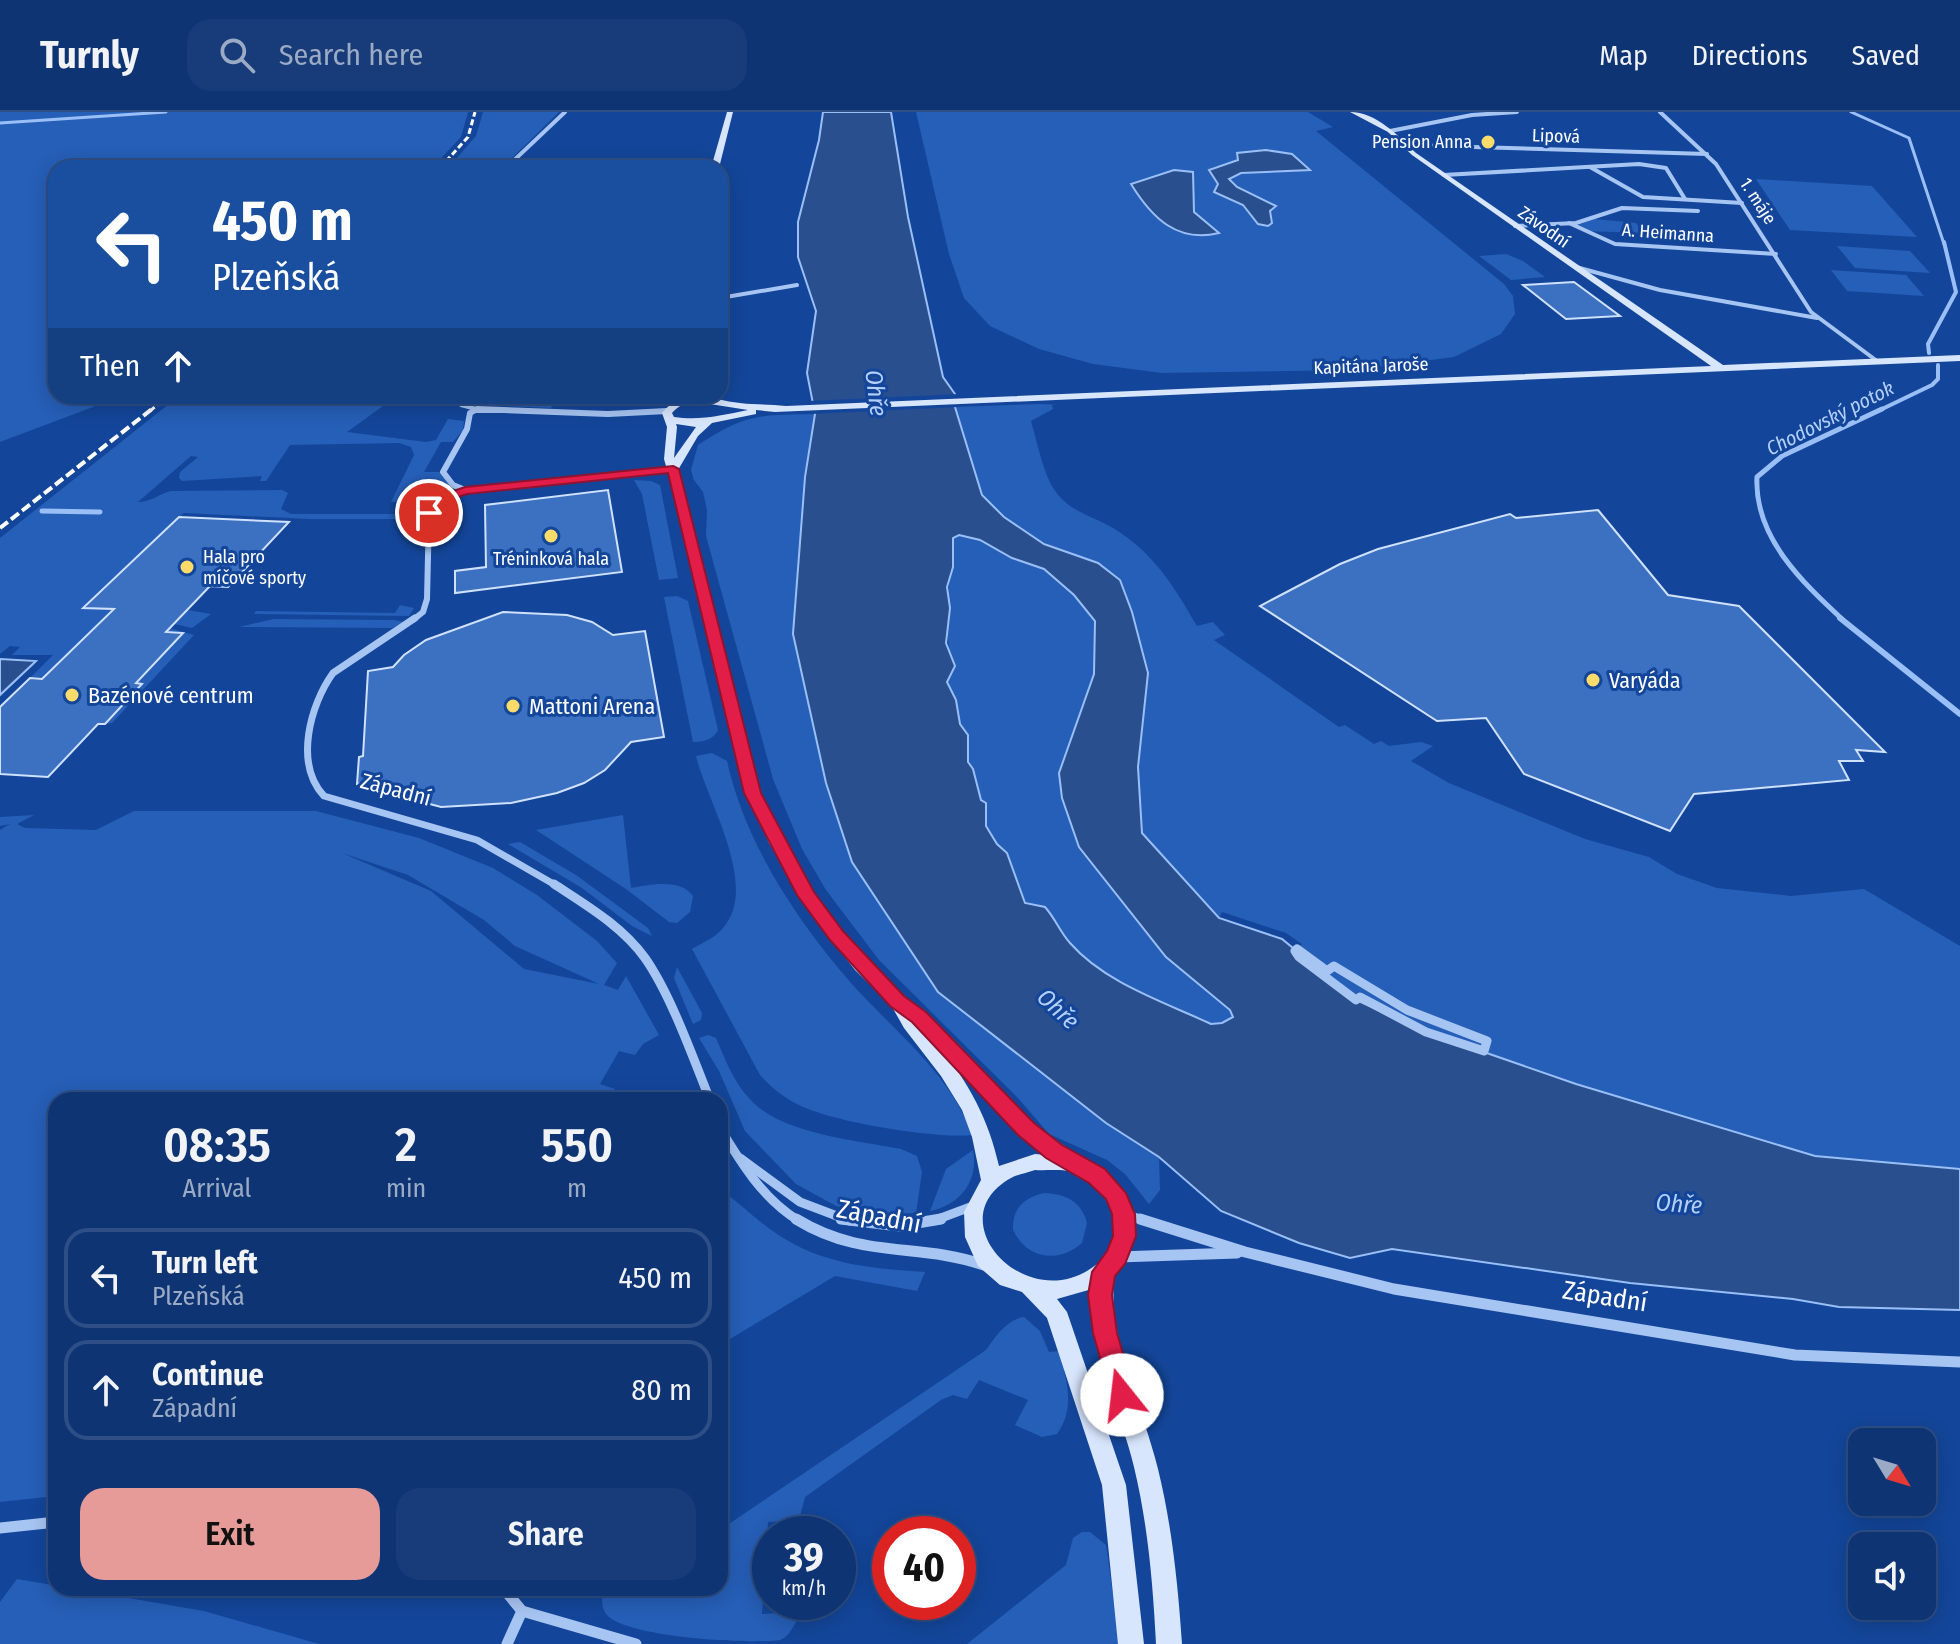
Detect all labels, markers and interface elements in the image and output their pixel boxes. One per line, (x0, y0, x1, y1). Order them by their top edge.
search box (187, 19, 747, 91)
text: Turnly (40, 32, 139, 78)
icon: search (215, 33, 259, 77)
text: Search here (279, 37, 423, 73)
text: Map (1599, 39, 1648, 72)
text: Directions (1692, 39, 1808, 72)
text: Saved (1852, 39, 1920, 72)
street label: Lipová (1532, 124, 1581, 148)
place label: Pension Anna (1372, 131, 1472, 153)
marker: Pension Anna (1479, 133, 1497, 151)
street label: 1. máje (1735, 174, 1781, 228)
text: 450 m (212, 188, 353, 255)
icon: left (80, 192, 184, 296)
street label: Závodní (1514, 201, 1574, 253)
street label: A. Heimanna (1621, 219, 1715, 247)
text: Plzeňská (212, 256, 340, 300)
icon: ahead (156, 344, 200, 388)
text: Then (80, 348, 140, 384)
street label: Kapitána Jaroše (1313, 353, 1429, 379)
water label: Ohře (859, 368, 893, 418)
water label: Chodovský potok (1762, 375, 1898, 460)
pin (395, 479, 463, 547)
icon: arrive (407, 491, 451, 535)
marker: Tréninková hala (542, 527, 560, 545)
place label: Hala pro míčové sporty (203, 546, 306, 589)
place label: Tréninková hala (493, 548, 609, 570)
marker: Hala pro míčové sporty (178, 558, 196, 576)
place label: Varyáda (1609, 667, 1681, 694)
marker: Varyáda (1584, 671, 1602, 689)
place label: Bazénové centrum (88, 682, 254, 709)
marker: Bazénové centrum (63, 686, 81, 704)
place label: Mattoni Arena (529, 693, 655, 720)
marker: Mattoni Arena (504, 697, 522, 715)
street label: Západní (358, 767, 435, 812)
water label: Ohře (1031, 983, 1085, 1035)
text: 08:35 (163, 1116, 271, 1174)
text: 2 (395, 1116, 417, 1174)
text: 550 (541, 1116, 613, 1174)
text: Arrival (183, 1173, 251, 1204)
text: min (386, 1173, 426, 1204)
text: m (567, 1173, 587, 1204)
water label: Ohře (1655, 1188, 1703, 1220)
street label: Západní (834, 1193, 924, 1240)
text: Turn left (152, 1245, 258, 1281)
icon: left (84, 1256, 128, 1300)
text: 450 m (618, 1260, 692, 1296)
street label: Západní (1560, 1275, 1649, 1318)
text: Plzeňská (152, 1281, 245, 1312)
position arrow (1080, 1353, 1164, 1437)
text: Continue (152, 1357, 264, 1393)
icon: ahead (84, 1368, 128, 1412)
text: 80 m (631, 1372, 692, 1408)
text: Západní (152, 1393, 237, 1424)
north arrow (1848, 1428, 1936, 1516)
map controls (1848, 1428, 1936, 1620)
button: Exit (80, 1488, 380, 1580)
button: Share (396, 1488, 696, 1580)
speed limit sign: 40 (872, 1516, 976, 1620)
button: sound (1848, 1532, 1936, 1620)
text: 39 (784, 1534, 824, 1582)
text: km/h (782, 1576, 826, 1600)

